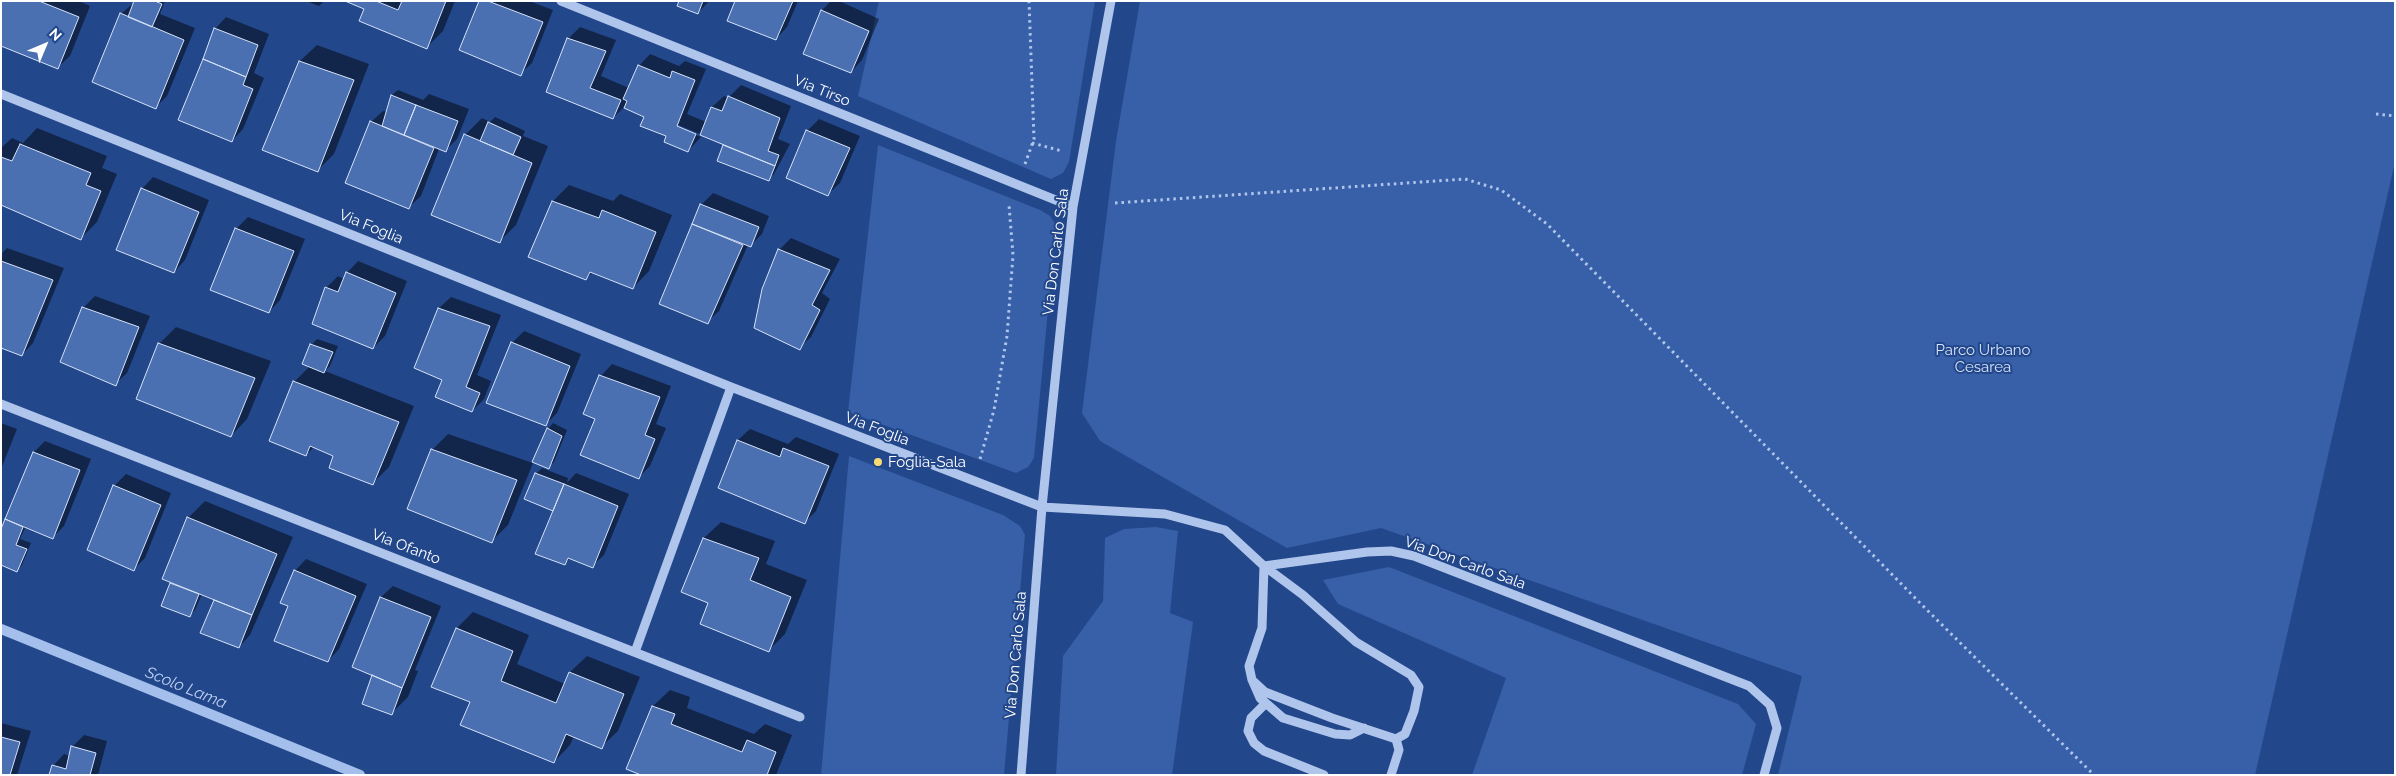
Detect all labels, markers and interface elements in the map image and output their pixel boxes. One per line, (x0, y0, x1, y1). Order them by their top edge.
north arrow (20, 20, 70, 70)
text: N (46, 25, 65, 44)
street label: Via Tirso (791, 72, 853, 110)
street label: Via Don Carlo Sala (1039, 187, 1073, 317)
street label: Via Foglia (336, 206, 406, 248)
park label: Parco Urbano Cesarea (1936, 341, 2030, 376)
street label: Via Foglia (842, 408, 912, 450)
place label: Foglia-Sala (888, 453, 966, 471)
marker: Foglia-Sala (872, 456, 884, 468)
street label: Via Ofanto (369, 526, 443, 568)
street label: Via Don Carlo Sala (1402, 533, 1528, 593)
street label: Via Don Carlo Sala (1001, 591, 1031, 719)
water label: Scolo Lama (143, 663, 229, 713)

